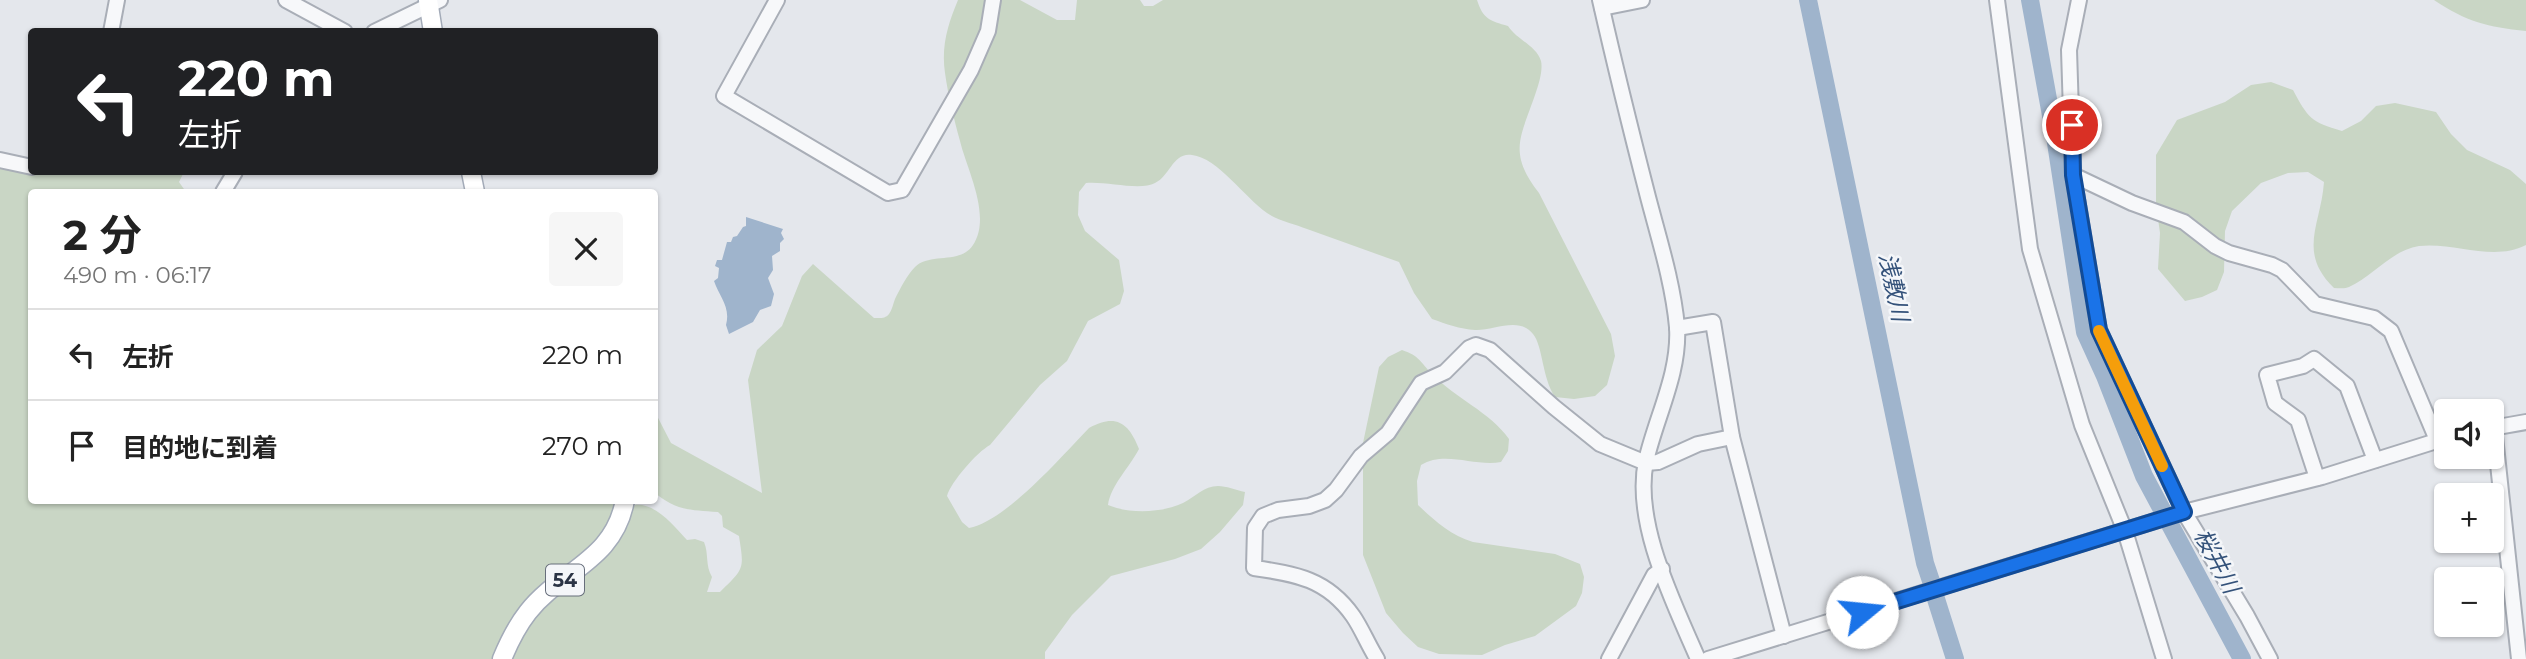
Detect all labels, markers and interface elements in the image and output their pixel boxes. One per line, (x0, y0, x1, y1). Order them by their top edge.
text: 220 m (178, 49, 334, 108)
icon: left (63, 56, 154, 147)
pin (2042, 95, 2102, 155)
icon: arrive (2053, 106, 2091, 144)
text: 左折 (178, 115, 242, 154)
text: 2 分 (63, 209, 142, 261)
button: close (549, 212, 623, 286)
water label: 浅敷川 (1873, 250, 1915, 327)
text: 490 m · 06:17 (63, 261, 212, 289)
icon: left (63, 336, 101, 374)
text: 220 m (542, 339, 623, 371)
text: 左折 (122, 341, 174, 373)
map controls (2434, 399, 2504, 637)
button: sound (2434, 399, 2504, 469)
icon: arrive (63, 427, 101, 465)
text: 270 m (542, 430, 623, 462)
text: 目的地に到着 (122, 432, 278, 464)
button: + (2434, 483, 2504, 553)
water label: 桜井川 (2188, 524, 2247, 601)
road number: 54 (546, 565, 584, 596)
button: − (2434, 567, 2504, 637)
position arrow (1825, 575, 1899, 649)

